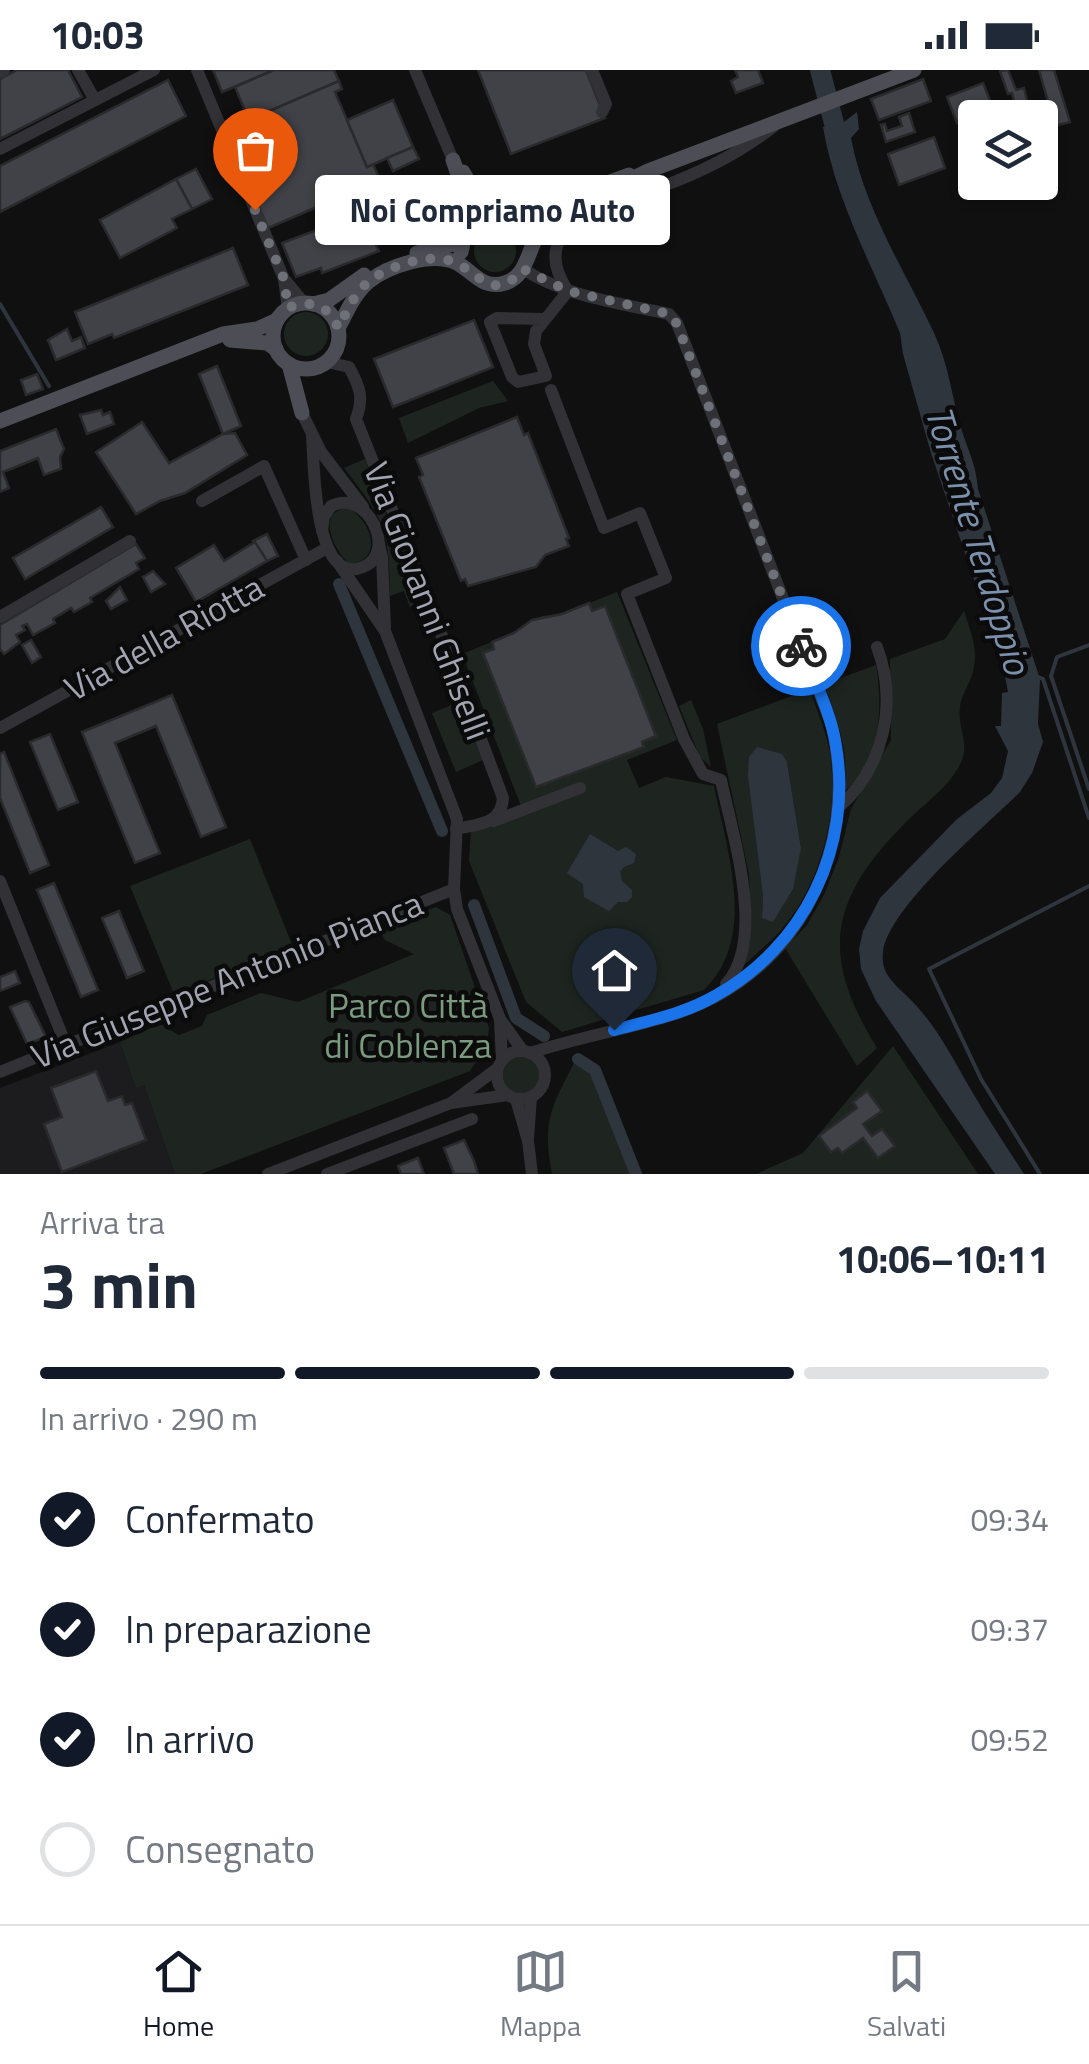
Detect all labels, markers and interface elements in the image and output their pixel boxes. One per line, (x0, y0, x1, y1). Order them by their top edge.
text: 10:03 (50, 6, 145, 64)
map controls (958, 100, 1058, 200)
button: layers (958, 100, 1058, 200)
pin (213, 108, 298, 211)
icon: bag (228, 123, 283, 178)
callout: Noi Compriamo Auto (315, 175, 670, 245)
text: Noi Compriamo Auto (350, 186, 635, 234)
water label: Torrente Terdoppio (911, 398, 1048, 682)
street label: Via Giovanni Ghiselli (350, 454, 506, 747)
street label: Via della Riotta (54, 560, 273, 714)
courier (751, 596, 851, 696)
icon: bike (774, 619, 829, 674)
street label: Via Giuseppe Antonio Pianca (23, 876, 430, 1082)
pin (572, 928, 657, 1031)
icon: home (587, 943, 642, 998)
park label: Parco Città di Coblenza (324, 978, 492, 1072)
text: Arriva tra (40, 1198, 165, 1246)
text: 10:06–10:11 (836, 1230, 1049, 1288)
text: 3 min (40, 1234, 198, 1333)
text: In arrivo · 290 m (40, 1394, 258, 1442)
text: Confermato (125, 1490, 315, 1548)
icon: check (40, 1492, 95, 1547)
text: 09:34 (970, 1495, 1049, 1543)
text: In preparazione (125, 1600, 372, 1658)
icon: check (40, 1602, 95, 1657)
text: 09:37 (970, 1605, 1049, 1653)
text: In arrivo (125, 1710, 255, 1768)
icon: check (40, 1712, 95, 1767)
text: 09:52 (970, 1715, 1049, 1763)
text: Consegnato (125, 1820, 315, 1878)
tab: Home (143, 1944, 214, 2047)
tab: Mappa (500, 1944, 581, 2047)
tab: Salvati (867, 1944, 946, 2047)

